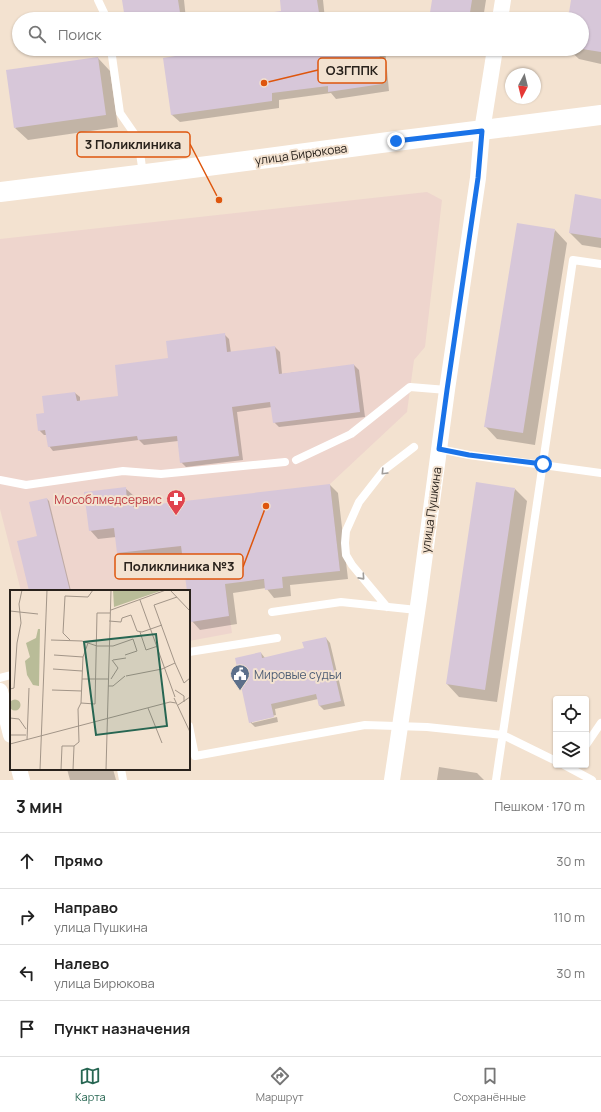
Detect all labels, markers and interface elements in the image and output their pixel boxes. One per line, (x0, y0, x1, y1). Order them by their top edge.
search box (12, 12, 589, 56)
icon: search (26, 23, 48, 45)
text: Поиск (58, 24, 102, 45)
callout: ОЗГППК (318, 58, 386, 83)
text: ОЗГППК (326, 61, 379, 79)
north arrow (505, 68, 541, 104)
callout: 3 Поликлиника (77, 132, 190, 157)
route end (387, 132, 405, 150)
text: 3 Поликлиника (85, 135, 181, 153)
street label: улица Бирюкова (254, 139, 348, 169)
route start (534, 455, 552, 473)
street label: улица Пушкина (417, 466, 445, 554)
one-way arrow (381, 467, 389, 475)
pharmacy icon: Мособлмедсервис (165, 488, 187, 516)
place label: Мособлмедсервис (54, 491, 162, 508)
callout: Поликлиника №3 (115, 554, 243, 579)
text: Поликлиника №3 (123, 557, 235, 575)
one-way arrow (357, 572, 364, 579)
inset map (10, 590, 190, 770)
public building icon: Мировые судьи (229, 663, 251, 691)
place label: Мировые судьи (254, 666, 342, 683)
map controls (553, 696, 589, 768)
button: locate (553, 696, 589, 732)
button: layers (553, 732, 589, 768)
text: 3 мин (16, 795, 63, 818)
text: Пешком · 170 m (494, 797, 585, 815)
icon: ahead (16, 850, 38, 872)
text: Прямо (54, 850, 103, 871)
text: 30 m (556, 852, 585, 870)
text: Направо (54, 897, 118, 918)
icon: right (16, 906, 38, 928)
text: 110 m (553, 908, 585, 926)
text: улица Пушкина (54, 918, 148, 936)
text: Налево (54, 953, 109, 974)
icon: left (16, 962, 38, 984)
text: 30 m (556, 964, 585, 982)
text: улица Бирюкова (54, 974, 155, 992)
icon: arrive (16, 1018, 38, 1040)
text: Пункт назначения (54, 1018, 190, 1039)
tab: Карта (75, 1065, 106, 1104)
tab: Маршрут (256, 1065, 304, 1104)
tab: Сохранённые (454, 1065, 526, 1104)

